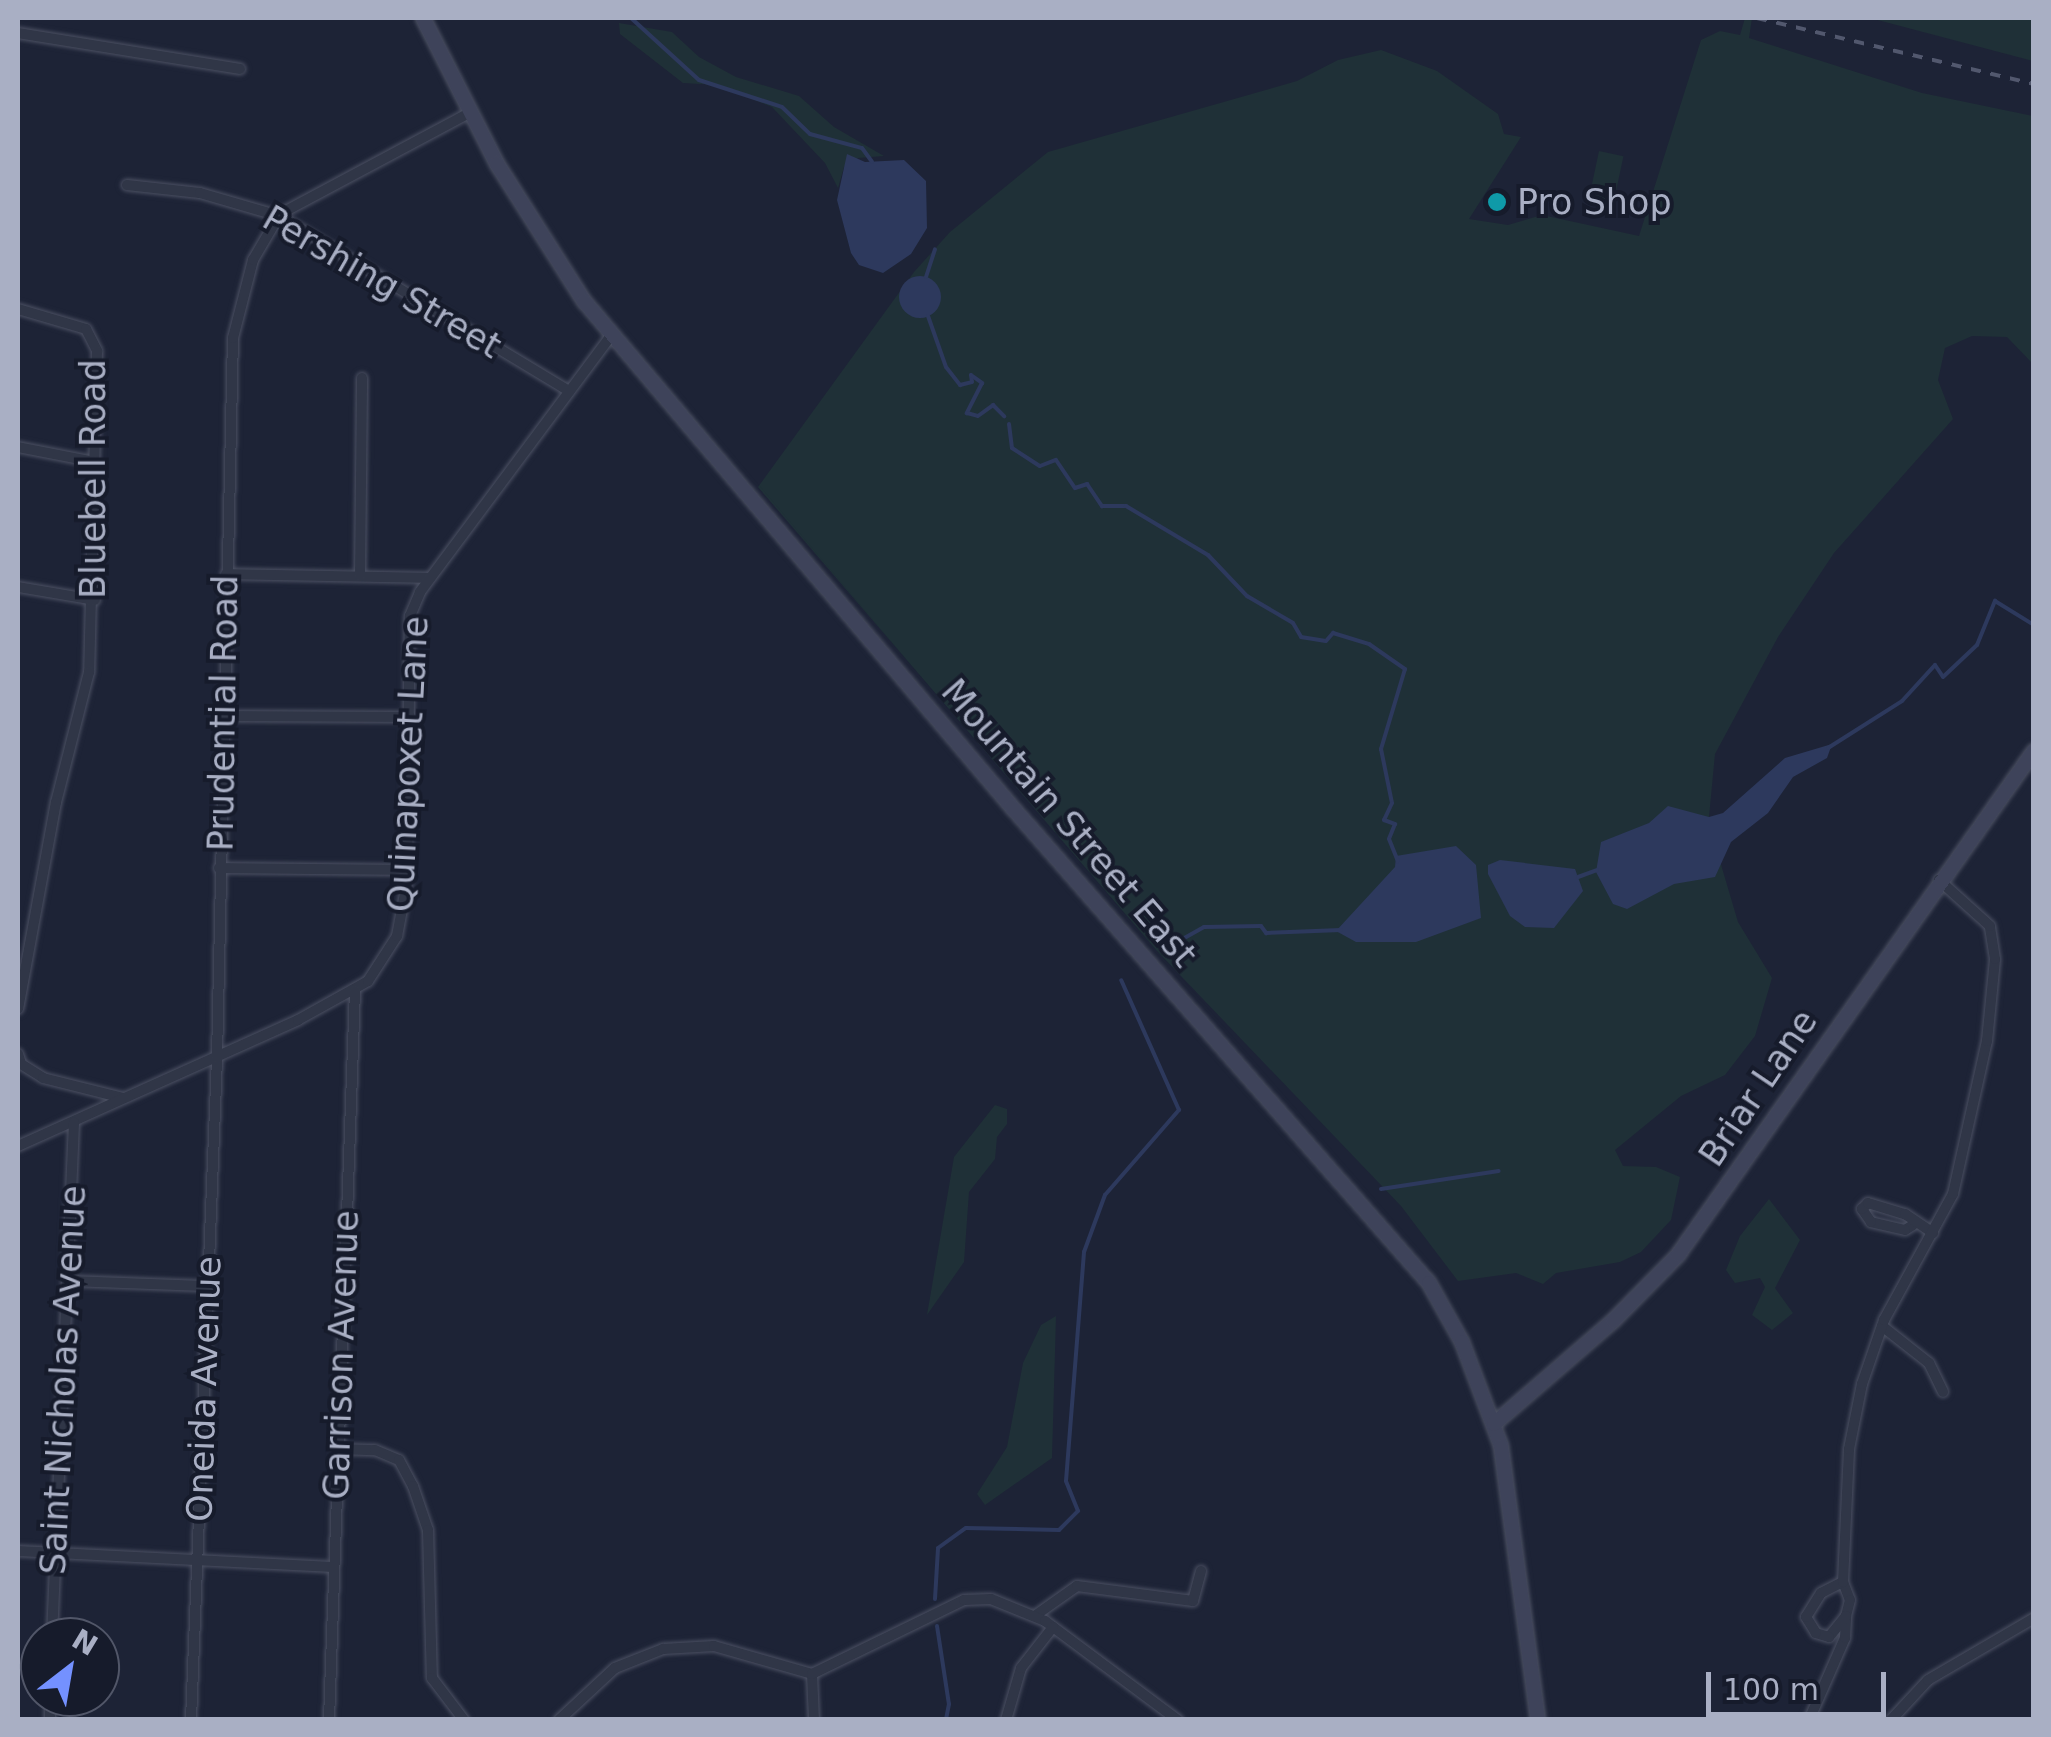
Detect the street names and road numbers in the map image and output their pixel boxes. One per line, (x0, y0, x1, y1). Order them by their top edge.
street label: Pershing Street (256, 197, 508, 367)
street label: Bluebell Road (72, 359, 114, 599)
street label: Prudential Road (200, 574, 246, 852)
street label: Quinapoxet Lane (379, 615, 437, 913)
street label: Mountain Street East (933, 671, 1205, 975)
street label: Briar Lane (1690, 1002, 1826, 1174)
street label: Saint Nicholas Avenue (32, 1184, 94, 1576)
street label: Garrison Avenue (315, 1210, 367, 1500)
street label: Oneida Avenue (178, 1255, 230, 1523)

